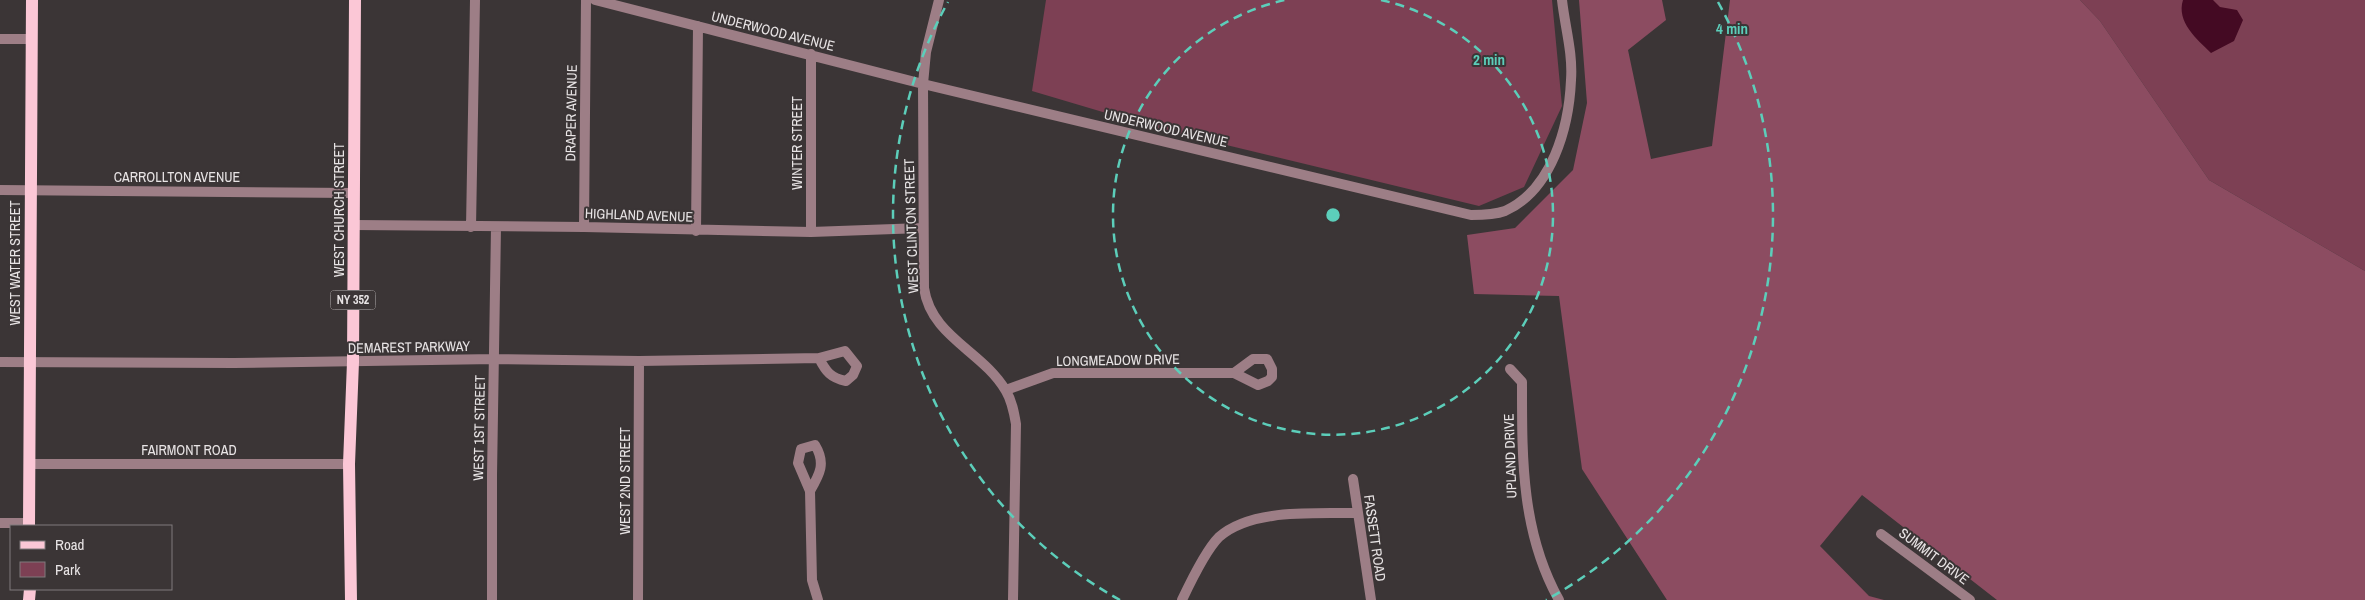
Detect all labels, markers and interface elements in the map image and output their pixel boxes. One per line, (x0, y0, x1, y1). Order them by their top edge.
street label: UNDERWOOD AVENUE (709, 7, 837, 55)
text: 4 min (1716, 18, 1748, 39)
text: 2 min (1473, 49, 1505, 70)
street label: DRAPER AVENUE (561, 64, 581, 162)
street label: WINTER STREET (788, 96, 806, 190)
street label: UNDERWOOD AVENUE (1102, 105, 1230, 151)
street label: WEST CHURCH STREET (330, 143, 348, 277)
street label: WEST CLINTON STREET (900, 158, 922, 294)
street label: CARROLLTON AVENUE (114, 168, 240, 186)
street label: WEST WATER STREET (6, 201, 24, 325)
street label: HIGHLAND AVENUE (585, 204, 693, 226)
centre of rings (1324, 206, 1342, 224)
road number: NY 352 (330, 290, 376, 310)
street label: DEMAREST PARKWAY (348, 337, 471, 357)
street label: LONGMEADOW DRIVE (1056, 350, 1180, 370)
street label: WEST 1ST STREET (469, 375, 489, 481)
street label: UPLAND DRIVE (1500, 413, 1520, 499)
street label: WEST 2ND STREET (616, 427, 634, 535)
street label: FAIRMONT ROAD (141, 441, 237, 459)
street label: FASSETT ROAD (1360, 494, 1390, 582)
street label: SUMMIT DRIVE (1895, 524, 1973, 588)
legend (10, 525, 172, 590)
text: Road (55, 534, 84, 555)
text: Park (55, 559, 81, 580)

